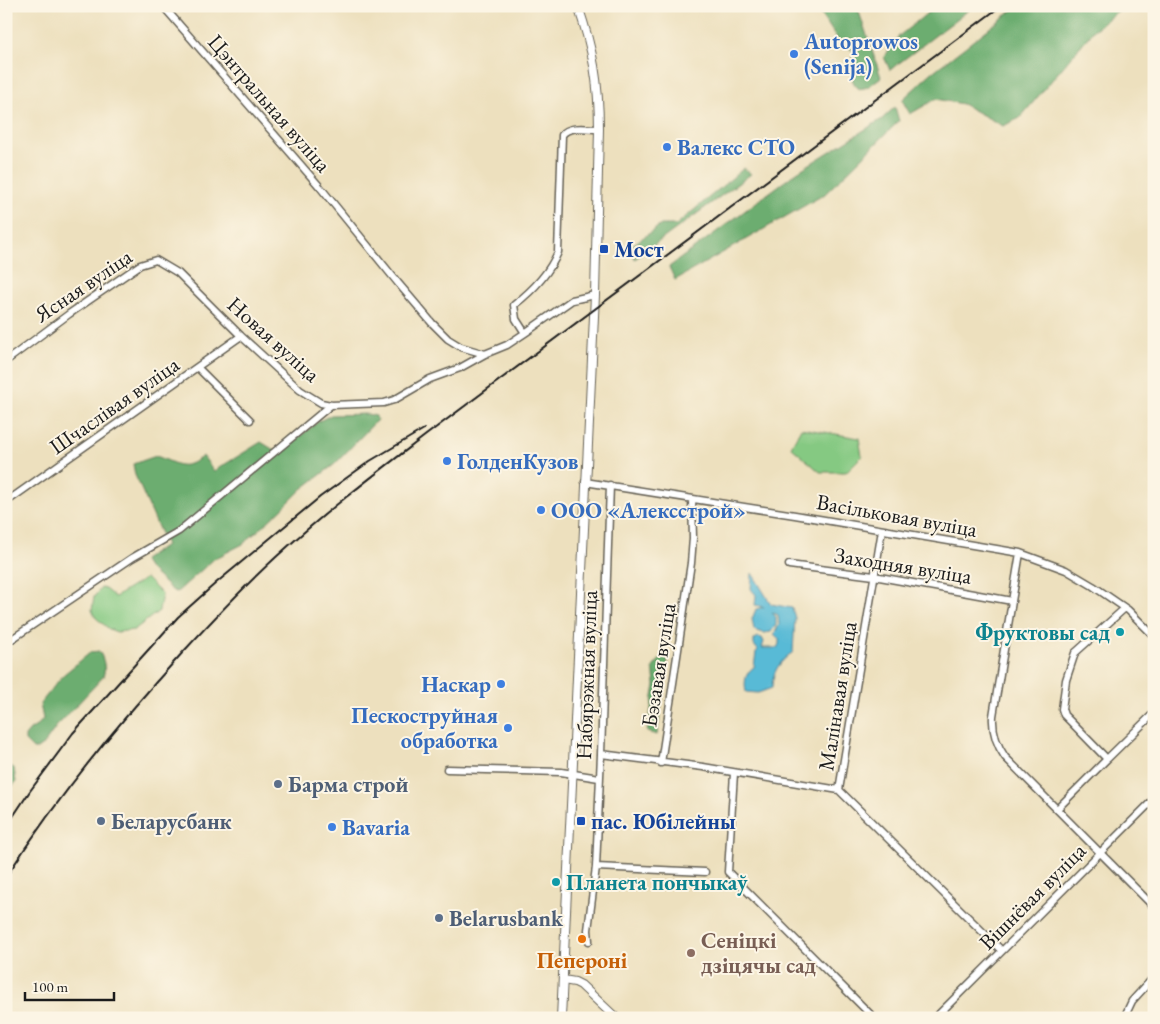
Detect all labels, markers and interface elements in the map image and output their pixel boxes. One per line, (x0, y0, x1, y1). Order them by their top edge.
place label: Autoprowos (Senija) (803, 27, 918, 81)
street label: Цэнтральная вуліца (202, 28, 338, 179)
marker: Autoprowos (Senija) (788, 48, 800, 60)
place label: Валекс СТО (677, 133, 795, 162)
marker: Валекс СТО (661, 141, 673, 153)
place label: Мост (614, 235, 664, 264)
street label: Ясная вуліца (28, 242, 138, 329)
marker: Мост (598, 243, 610, 255)
street label: Новая вуліца (221, 290, 326, 389)
street label: Шчаслівая вуліца (44, 350, 185, 461)
place label: ГолденКузов (457, 447, 579, 476)
marker: ГолденКузов (441, 455, 453, 467)
street label: Васільковая вуліца (814, 487, 980, 544)
place label: ООО «Алексстрой» (551, 496, 746, 525)
marker: ООО «Алексстрой» (535, 504, 547, 516)
street label: Заходняя вуліца (832, 540, 974, 591)
street label: Набярэжная вуліца (569, 589, 604, 760)
street label: Бэзавая вуліца (634, 601, 683, 729)
place label: Фруктовы сад (975, 618, 1110, 647)
street label: Малінавая вуліца (811, 619, 864, 773)
marker: Фруктовы сад (1114, 626, 1126, 638)
place label: Наскар (421, 670, 491, 699)
marker: Наскар (495, 678, 507, 690)
place label: Пескоструйная обработка (351, 701, 498, 755)
marker: Пескоструйная обработка (502, 722, 514, 734)
place label: Барма строй (288, 770, 408, 799)
marker: Барма строй (272, 778, 284, 790)
place label: Беларусбанк (111, 807, 233, 836)
place label: пас. Юбілейны (591, 807, 736, 836)
place label: Bavaria (342, 813, 410, 842)
marker: Беларусбанк (95, 815, 107, 827)
marker: пас. Юбілейны (575, 815, 587, 827)
marker: Bavaria (326, 821, 338, 833)
street label: Вішнёвая вуліца (973, 836, 1092, 956)
place label: Планета пончыкаў (566, 868, 748, 897)
marker: Планета пончыкаў (550, 876, 562, 888)
place label: Belarusbank (449, 904, 564, 933)
marker: Belarusbank (433, 912, 445, 924)
place label: Сеніцкі дзіцячы сад (701, 926, 817, 980)
marker: Пепероні (576, 933, 588, 945)
place label: Пепероні (537, 946, 628, 975)
marker: Сеніцкі дзіцячы сад (685, 947, 697, 959)
scale bar (25, 969, 114, 1001)
text: 100 m (32, 977, 69, 996)

